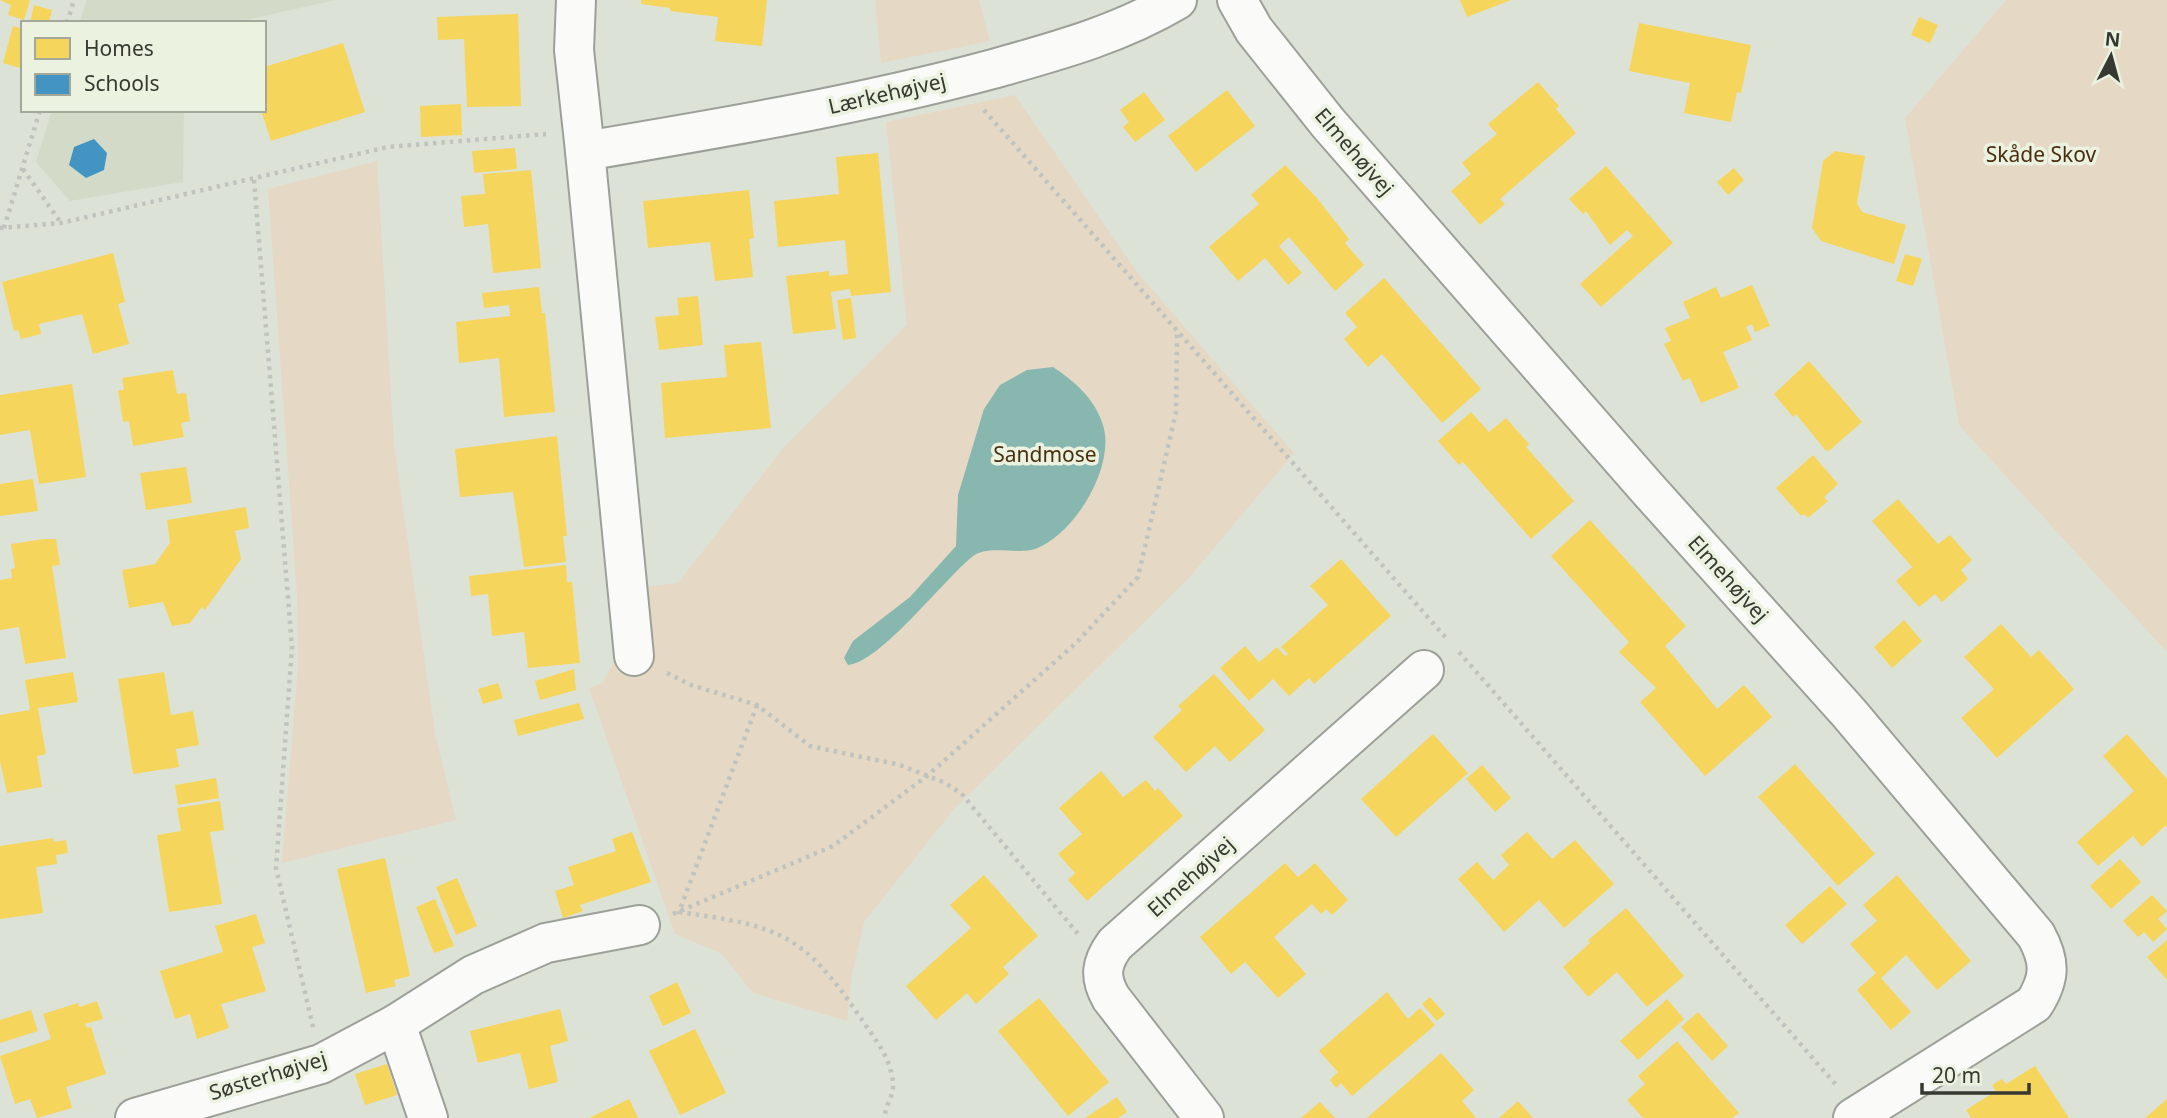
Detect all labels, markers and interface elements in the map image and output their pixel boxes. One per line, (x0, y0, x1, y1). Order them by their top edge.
legend (21, 21, 266, 112)
north arrow (2076, 21, 2146, 91)
text: N (2104, 25, 2122, 53)
text: Homes (84, 34, 154, 62)
street label: Lærkehøjvej (825, 66, 948, 120)
text: Schools (84, 69, 159, 97)
street label: Elmehøjvej (1309, 102, 1401, 201)
park label: Skåde Skov (1986, 140, 2097, 168)
park label: Sandmose (993, 440, 1097, 468)
street label: Elmehøjvej (1682, 529, 1775, 628)
street label: Elmehøjvej (1141, 830, 1240, 923)
street label: Søsterhøjvej (206, 1044, 330, 1106)
scale bar (1922, 1052, 2029, 1096)
text: 20 m (1932, 1061, 1981, 1089)

